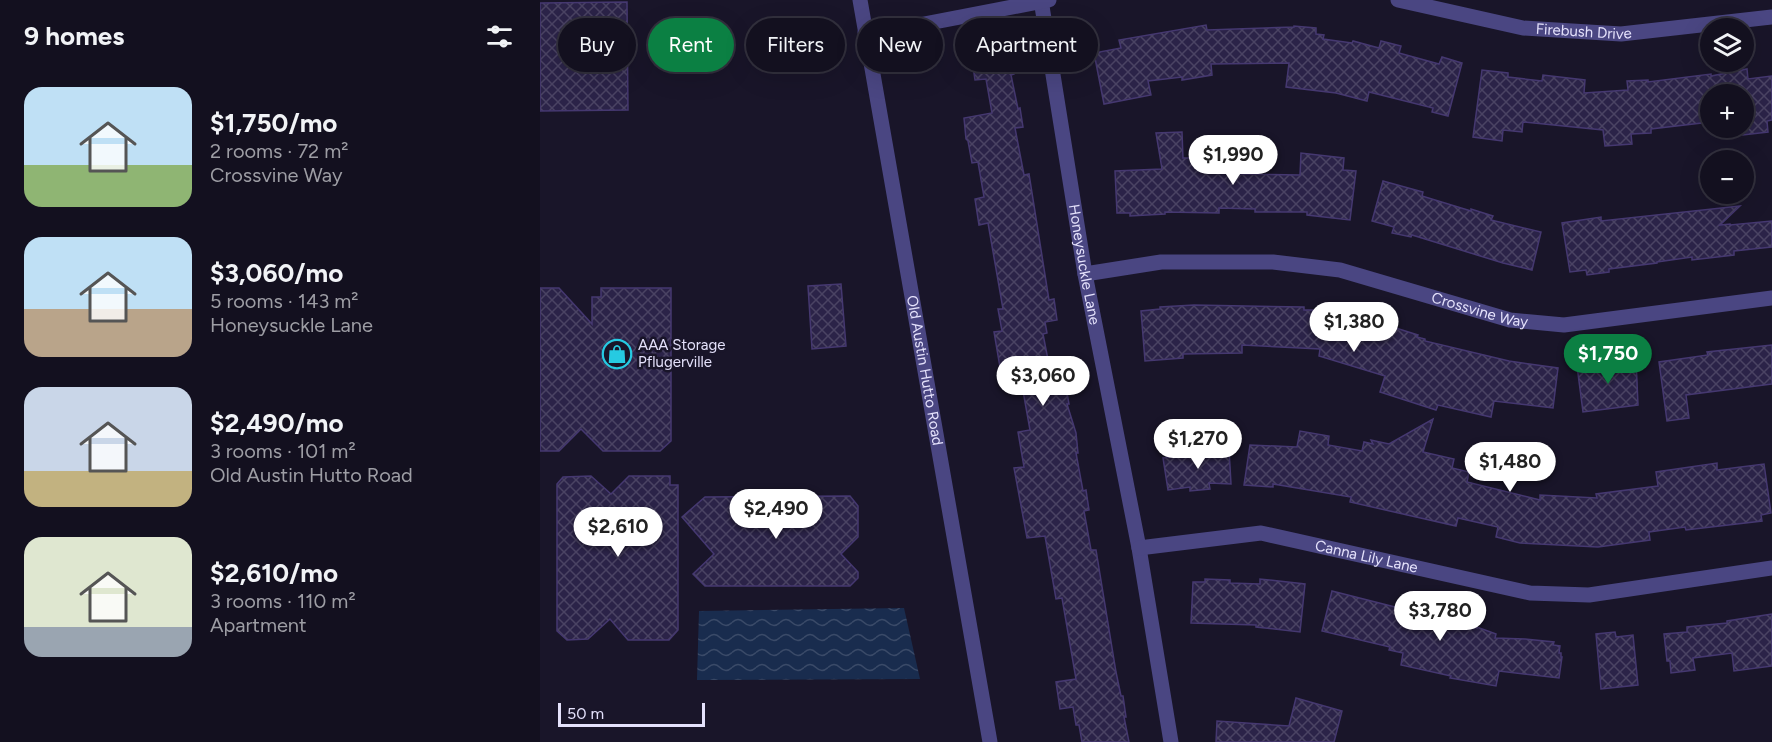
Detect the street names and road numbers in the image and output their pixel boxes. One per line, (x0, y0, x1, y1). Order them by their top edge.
street label: Firebush Drive (1535, 20, 1633, 43)
street label: Honeysuckle Lane (1065, 203, 1104, 326)
street label: Crossvine Way (1429, 288, 1529, 331)
street label: Old Austin Hutto Road (903, 294, 947, 447)
street label: Canna Lily Lane (1313, 536, 1420, 577)

